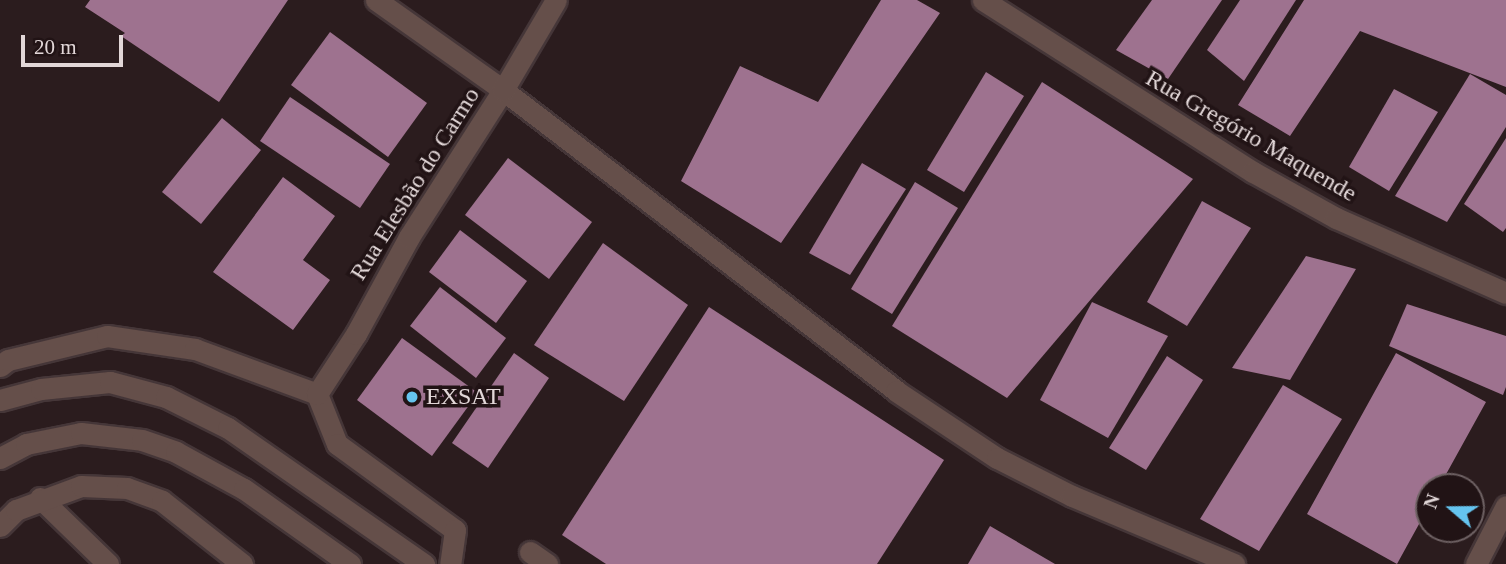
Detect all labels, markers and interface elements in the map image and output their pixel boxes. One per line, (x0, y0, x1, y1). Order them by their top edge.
scale bar (24, 21, 126, 65)
text: 20 m (34, 35, 77, 59)
street label: Rua Gregório Maquende (1140, 64, 1362, 208)
street label: Rua Elesbão do Carmo (344, 82, 486, 286)
place label: EXSAT (426, 383, 501, 411)
marker: EXSAT (404, 389, 420, 405)
north arrow (1415, 473, 1485, 543)
text: N (1419, 491, 1444, 511)

